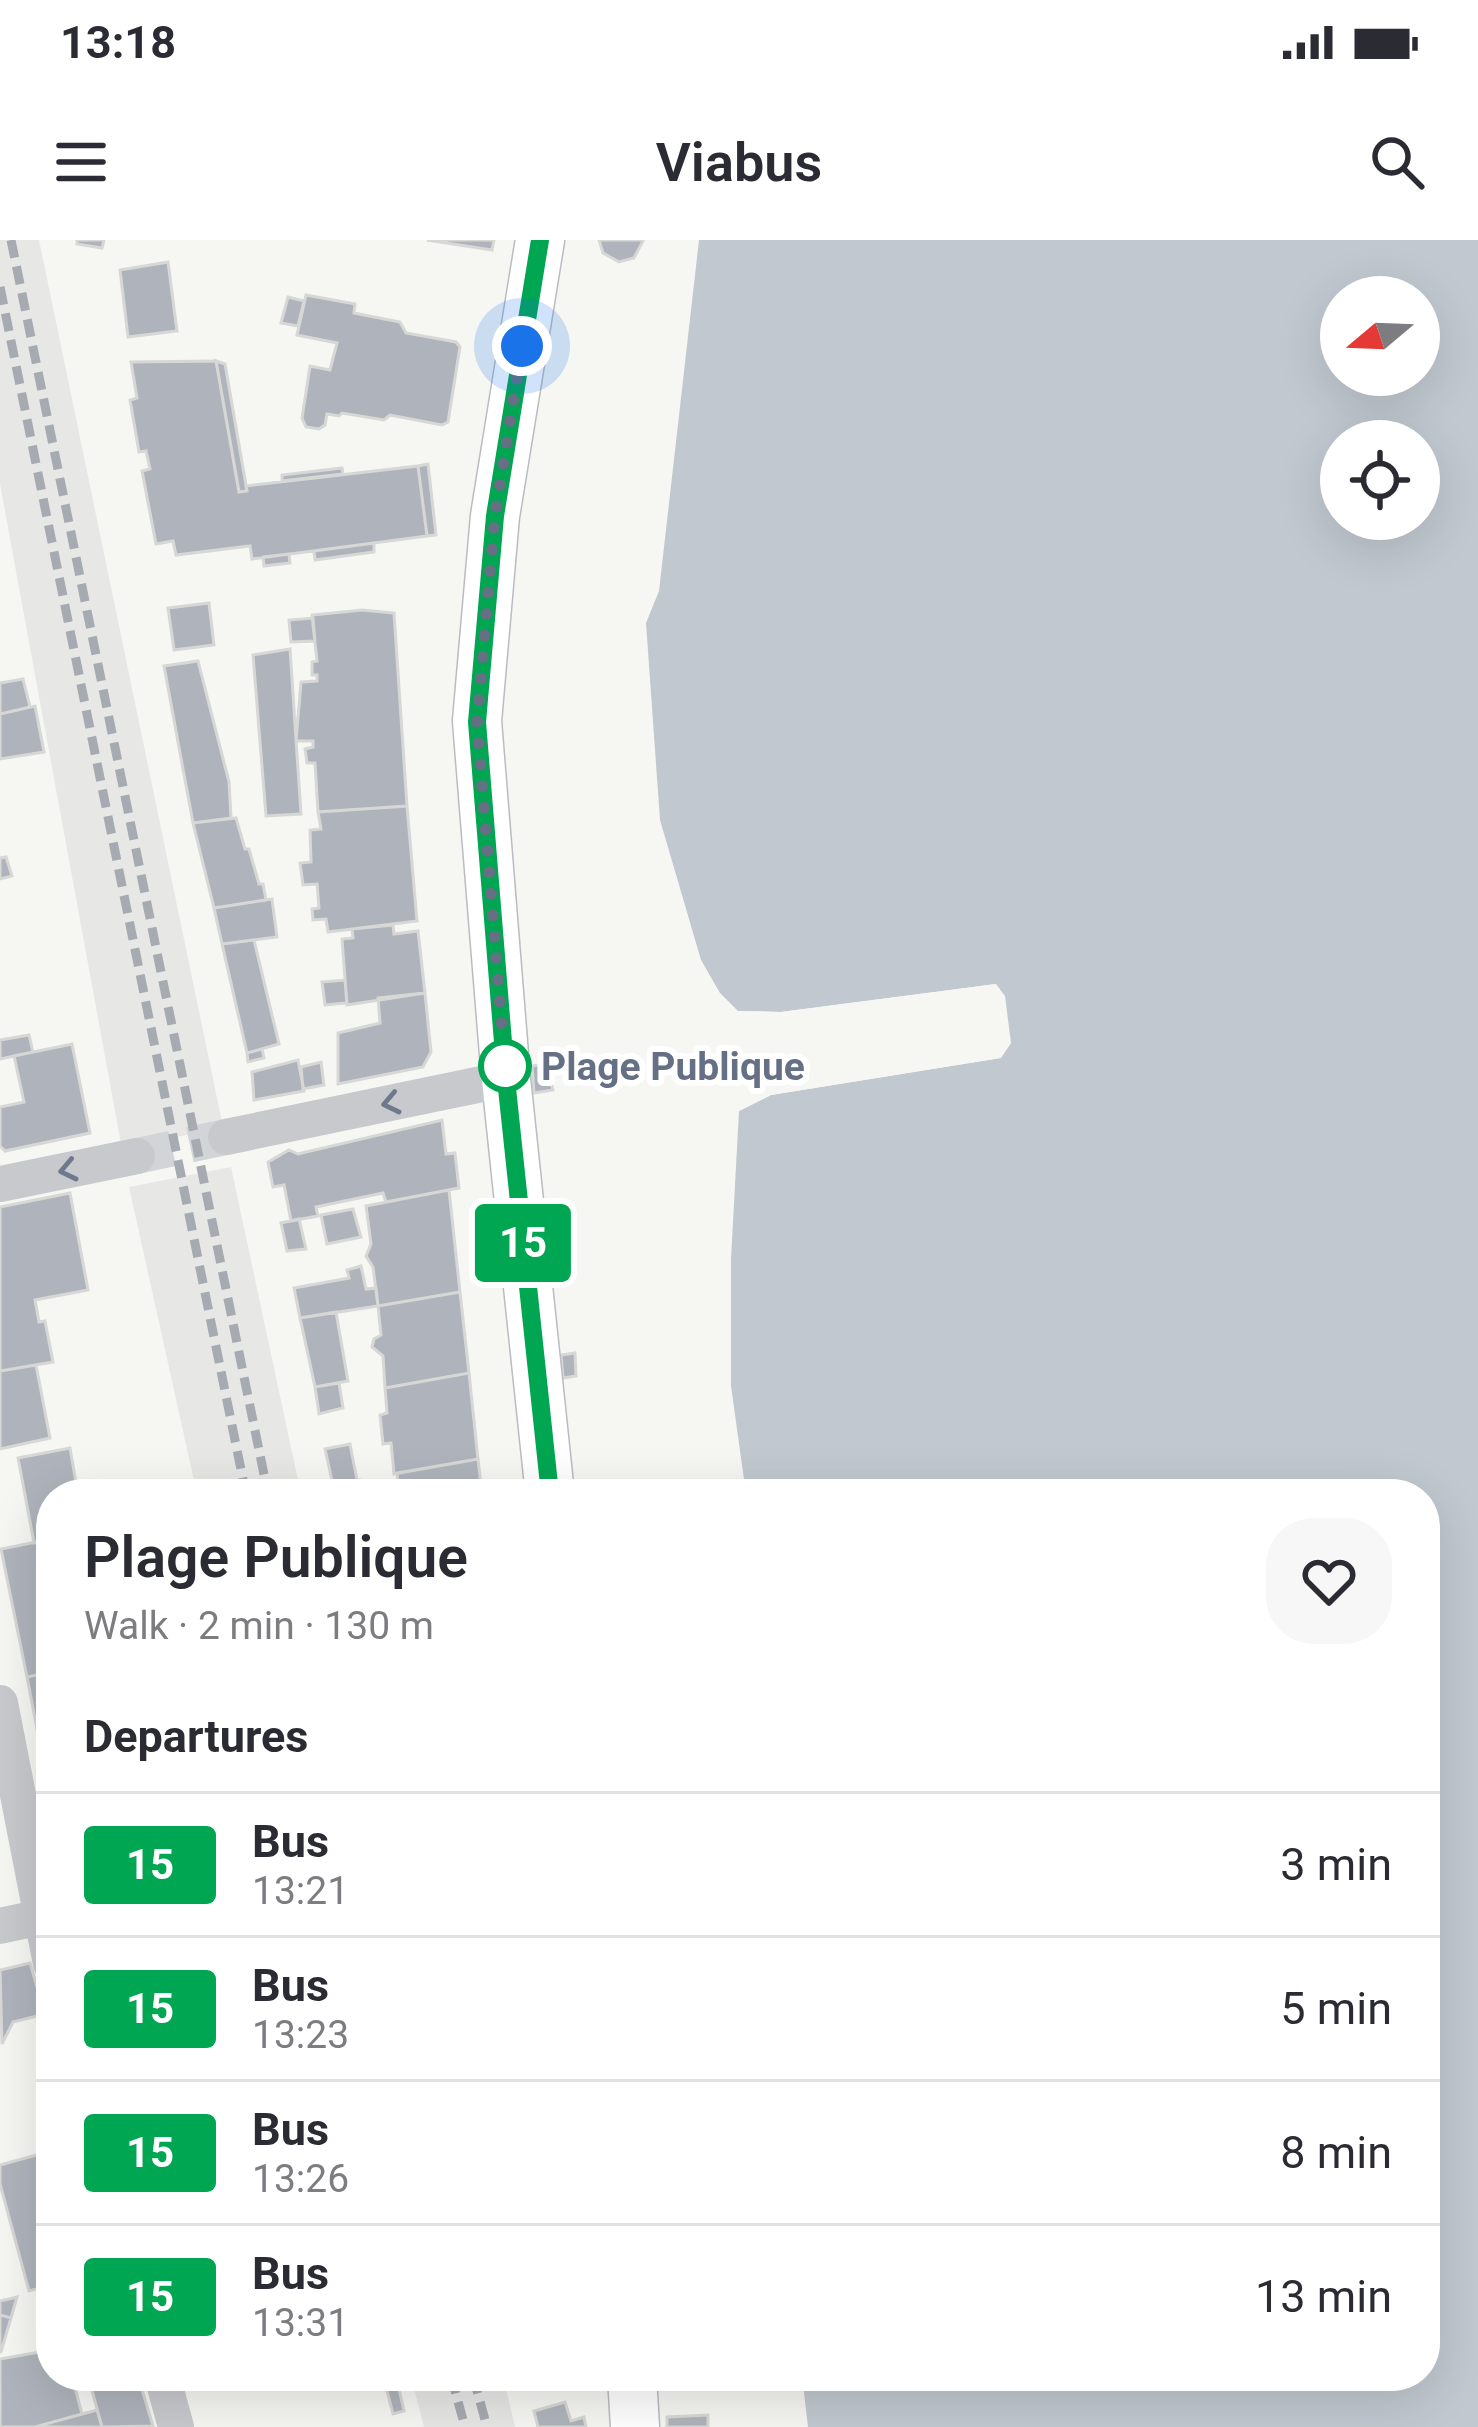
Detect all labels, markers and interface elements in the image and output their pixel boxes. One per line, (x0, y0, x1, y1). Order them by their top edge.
text: 13:18 (60, 16, 176, 69)
icon: menu (48, 129, 114, 195)
icon: search (1364, 129, 1430, 195)
text: Viabus (656, 131, 822, 194)
north arrow (1320, 276, 1440, 396)
map controls (1320, 276, 1440, 540)
your location (492, 316, 552, 376)
button: locate (1320, 420, 1440, 540)
marker: Plage Publique (480, 1041, 530, 1091)
place label: Plage Publique (541, 1044, 805, 1090)
one-way arrow (382, 1089, 402, 1115)
one-way arrow (59, 1156, 79, 1182)
line badge: 15 (469, 1204, 577, 1282)
text: 15 (499, 1218, 547, 1267)
button: heart (1266, 1518, 1392, 1644)
text: Plage Publique (84, 1524, 468, 1591)
text: Walk · 2 min · 130 m (84, 1603, 434, 1649)
text: Departures (84, 1710, 308, 1763)
text: Bus (252, 1815, 329, 1868)
text: 3 min (1280, 1838, 1392, 1891)
text: 15 (126, 1840, 174, 1889)
text: 13:21 (252, 1868, 349, 1914)
text: Bus (252, 1959, 329, 2012)
text: 5 min (1280, 1982, 1392, 2035)
text: 15 (126, 1984, 174, 2033)
text: 13:23 (252, 2012, 349, 2058)
text: Bus (252, 2103, 329, 2156)
text: 8 min (1280, 2126, 1392, 2179)
text: 15 (126, 2128, 174, 2177)
text: 13:26 (252, 2156, 349, 2202)
text: Bus (252, 2247, 329, 2300)
text: 13 min (1255, 2270, 1392, 2323)
text: 15 (126, 2272, 174, 2321)
text: 13:31 (252, 2300, 349, 2346)

